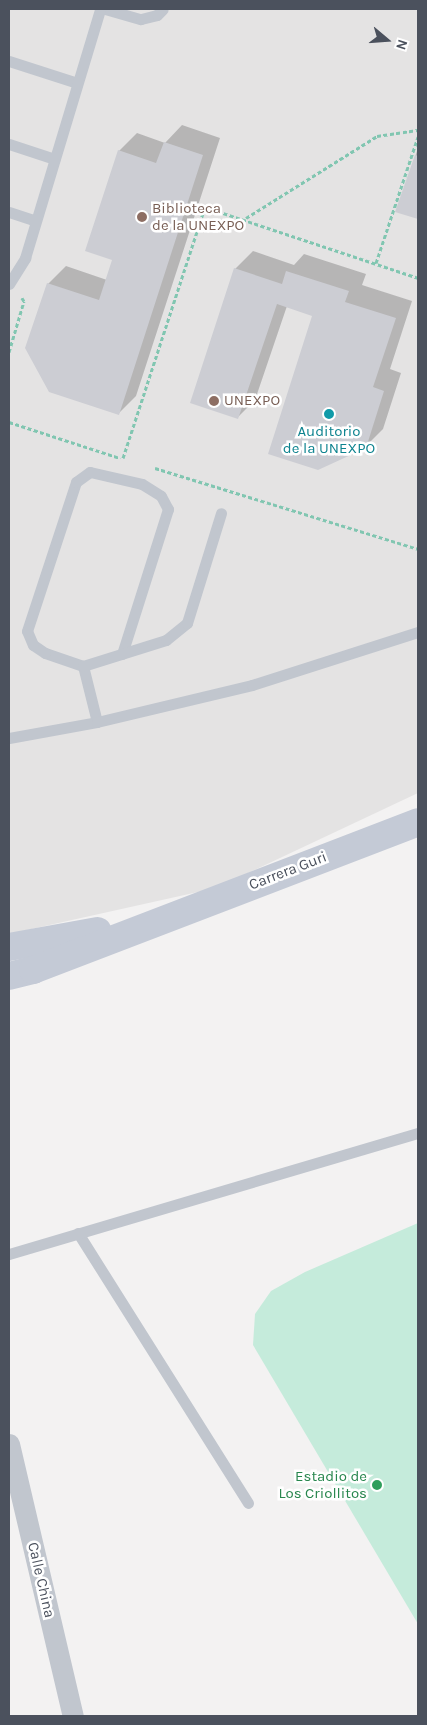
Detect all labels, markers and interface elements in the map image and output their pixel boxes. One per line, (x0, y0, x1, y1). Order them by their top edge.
north arrow (362, 15, 412, 65)
text: N (392, 37, 411, 52)
place label: Biblioteca de la UNEXPO (152, 199, 244, 234)
marker: Biblioteca de la UNEXPO (136, 211, 148, 223)
place label: UNEXPO (224, 392, 280, 410)
marker: UNEXPO (208, 395, 220, 407)
marker: Auditorio de la UNEXPO (323, 408, 335, 420)
place label: Auditorio de la UNEXPO (283, 422, 375, 457)
street label: Carrera Guri (247, 848, 329, 894)
place label: Estadio de Los Criollitos (278, 1467, 367, 1502)
marker: Estadio de Los Criollitos (371, 1479, 383, 1491)
street label: Calle China (24, 1540, 58, 1620)

